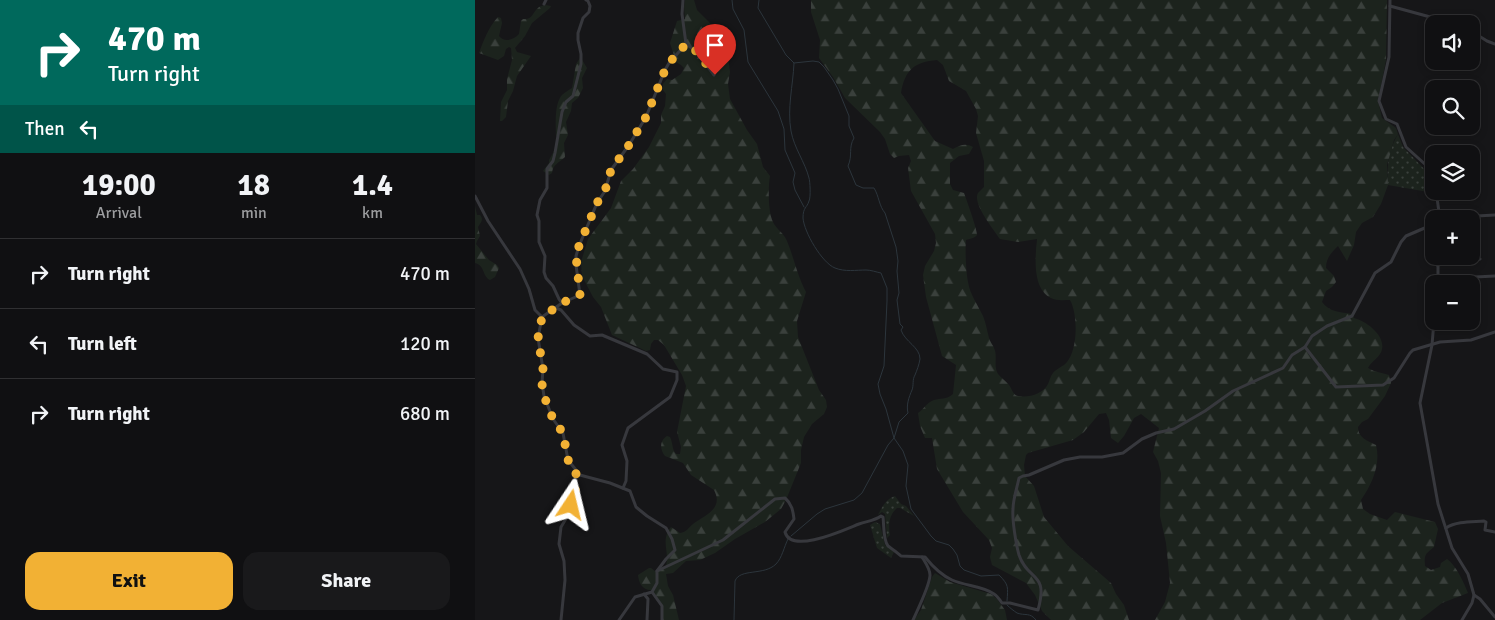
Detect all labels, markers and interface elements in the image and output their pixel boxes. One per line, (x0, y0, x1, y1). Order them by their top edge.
map controls (1425, 15, 1480, 330)
button: sound (1425, 15, 1480, 70)
text: 470 m (108, 17, 201, 60)
icon: right (25, 20, 90, 85)
pin (694, 24, 736, 75)
icon: arrive (701, 31, 729, 59)
text: Turn right (108, 60, 200, 87)
button: search (1425, 80, 1480, 135)
icon: left (75, 115, 103, 143)
text: Then (25, 117, 65, 141)
button: layers (1425, 145, 1480, 200)
text: 19:00 (82, 167, 156, 204)
text: 18 (238, 167, 270, 204)
text: 1.4 (352, 167, 393, 204)
text: Arrival (96, 203, 142, 223)
text: min (241, 203, 267, 223)
text: km (362, 203, 383, 223)
button: + (1425, 210, 1480, 265)
icon: right (25, 260, 53, 288)
text: Turn right (68, 262, 150, 286)
text: 470 m (400, 262, 450, 286)
button: − (1425, 275, 1480, 330)
icon: left (25, 330, 53, 358)
text: Turn left (68, 332, 137, 356)
text: 120 m (400, 332, 450, 356)
icon: right (25, 400, 53, 428)
text: Turn right (68, 402, 150, 426)
text: 680 m (400, 402, 450, 426)
position arrow (544, 478, 596, 530)
button: Exit (25, 552, 233, 610)
button: Share (243, 552, 450, 610)

